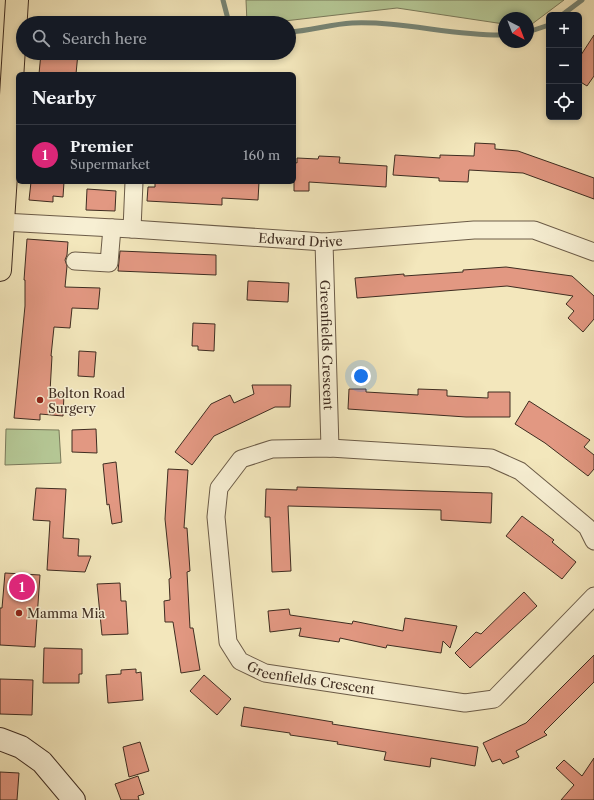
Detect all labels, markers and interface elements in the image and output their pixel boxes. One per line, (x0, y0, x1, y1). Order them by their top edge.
north arrow (498, 12, 534, 48)
map controls (546, 12, 582, 120)
button: + (546, 12, 582, 48)
search box (16, 16, 296, 60)
icon: search (30, 27, 52, 49)
text: Search here (62, 29, 147, 48)
button: − (546, 48, 582, 84)
button: locate (546, 84, 582, 120)
text: Nearby (32, 88, 96, 108)
text: Premier (70, 137, 133, 156)
text: 1 (42, 147, 48, 163)
text: 160 m (243, 147, 280, 163)
text: Supermarket (70, 156, 150, 172)
street label: Edward Drive (258, 230, 343, 250)
street label: Greenfields Crescent (317, 280, 337, 411)
your location (351, 366, 371, 386)
place label: Bolton Road Surgery (48, 385, 125, 416)
marker: Bolton Road Surgery (35, 395, 45, 405)
pin: 1 (9, 572, 35, 602)
place label: Mamma Mia (27, 605, 105, 621)
marker: Mamma Mia (14, 608, 24, 618)
street label: Greenfields Crescent (244, 658, 376, 697)

